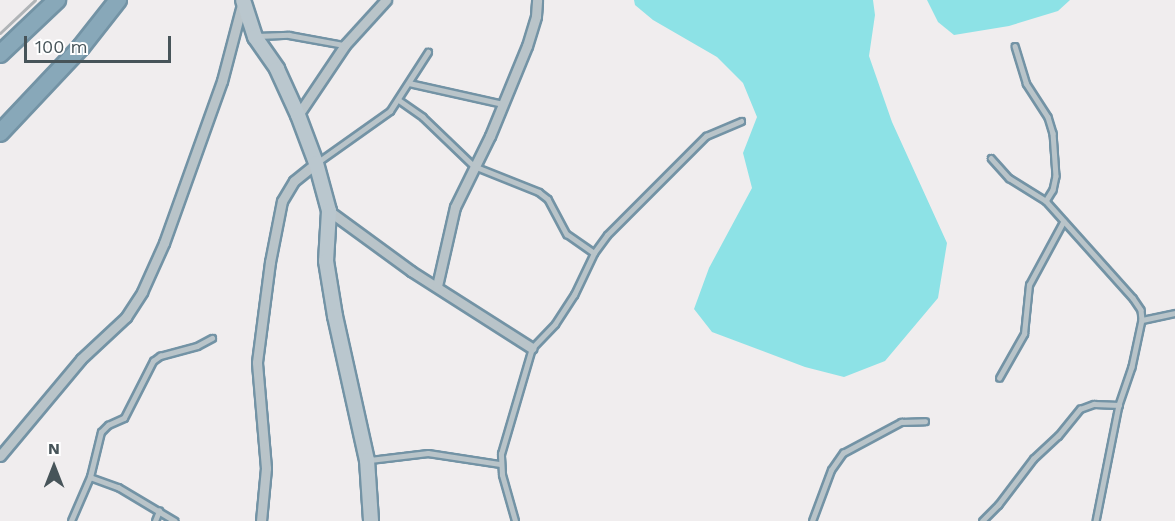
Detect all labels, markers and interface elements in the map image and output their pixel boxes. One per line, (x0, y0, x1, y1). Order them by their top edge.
scale bar (27, 24, 174, 62)
text: 100 m (35, 36, 88, 57)
north arrow (24, 437, 84, 497)
text: N (48, 439, 60, 458)

